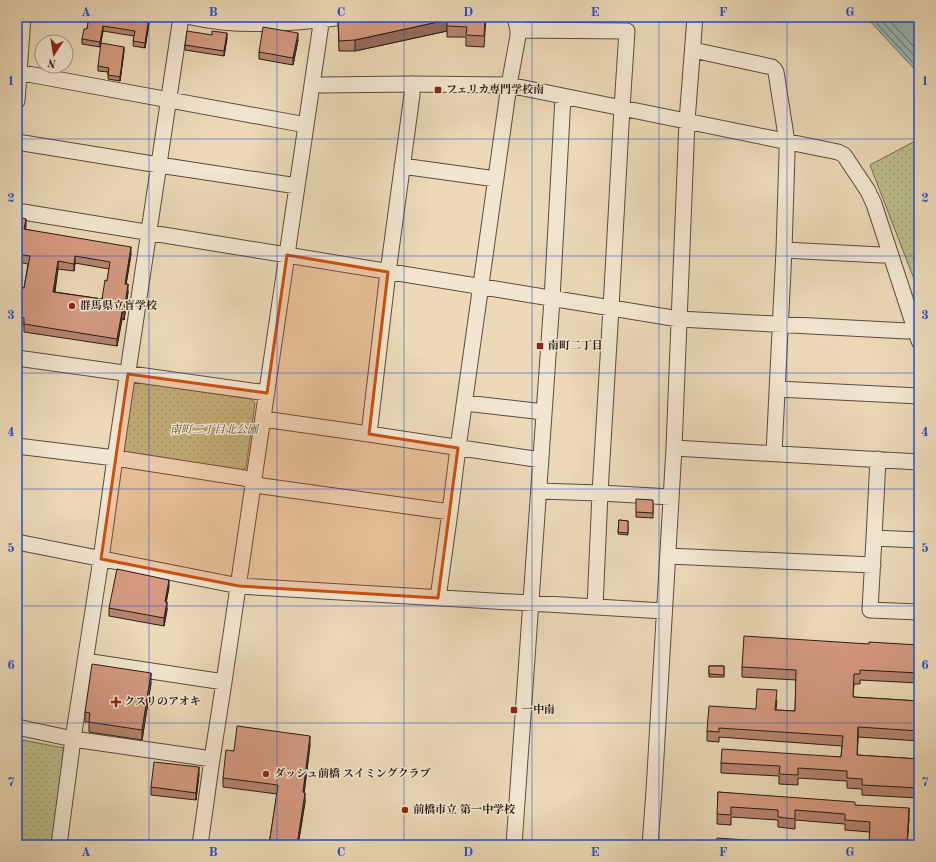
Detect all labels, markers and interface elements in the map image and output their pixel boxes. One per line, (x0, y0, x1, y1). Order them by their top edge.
text: A (81, 6, 91, 19)
text: B (208, 6, 218, 19)
text: C (337, 6, 345, 19)
text: D (463, 6, 473, 19)
text: E (591, 6, 600, 19)
text: F (719, 6, 728, 19)
text: G (845, 6, 855, 19)
north arrow (34, 34, 74, 74)
text: N (46, 56, 57, 69)
text: 1 (7, 75, 15, 88)
text: 1 (921, 75, 929, 88)
place label: フェリカ専門学校南 (446, 83, 544, 96)
marker: フェリカ専門学校南 (433, 85, 443, 95)
text: 2 (7, 192, 15, 205)
text: 2 (921, 192, 929, 205)
place label: 群馬県立盲学校 (80, 299, 157, 312)
marker: 群馬県立盲学校 (67, 301, 77, 311)
text: 3 (7, 309, 15, 322)
text: 3 (921, 309, 929, 322)
place label: 南町二丁目 (548, 339, 603, 352)
marker: 南町二丁目 (535, 341, 545, 351)
park label: 南町二丁目北公園 (170, 423, 260, 436)
text: 4 (7, 426, 15, 439)
text: 4 (921, 426, 929, 439)
text: 5 (7, 542, 15, 555)
text: 5 (921, 542, 929, 555)
text: 6 (7, 659, 15, 672)
text: 6 (921, 659, 929, 672)
place label: クスリのアオキ (124, 696, 201, 708)
marker: クスリのアオキ (111, 697, 121, 707)
place label: 一中南 (522, 703, 555, 716)
marker: 一中南 (509, 705, 519, 715)
place label: ダッシュ前橋 スイミングクラブ (274, 767, 430, 780)
marker: ダッシュ前橋 スイミングクラブ (261, 769, 271, 779)
text: 7 (7, 776, 15, 789)
text: 7 (921, 776, 929, 789)
place label: 前橋市立 第一中学校 (413, 803, 515, 816)
marker: 前橋市立 第一中学校 (400, 805, 410, 815)
text: A (81, 846, 91, 859)
text: B (208, 846, 218, 859)
text: C (337, 846, 345, 859)
text: D (463, 846, 473, 859)
text: E (591, 846, 600, 859)
text: F (719, 846, 728, 859)
text: G (845, 846, 855, 859)

